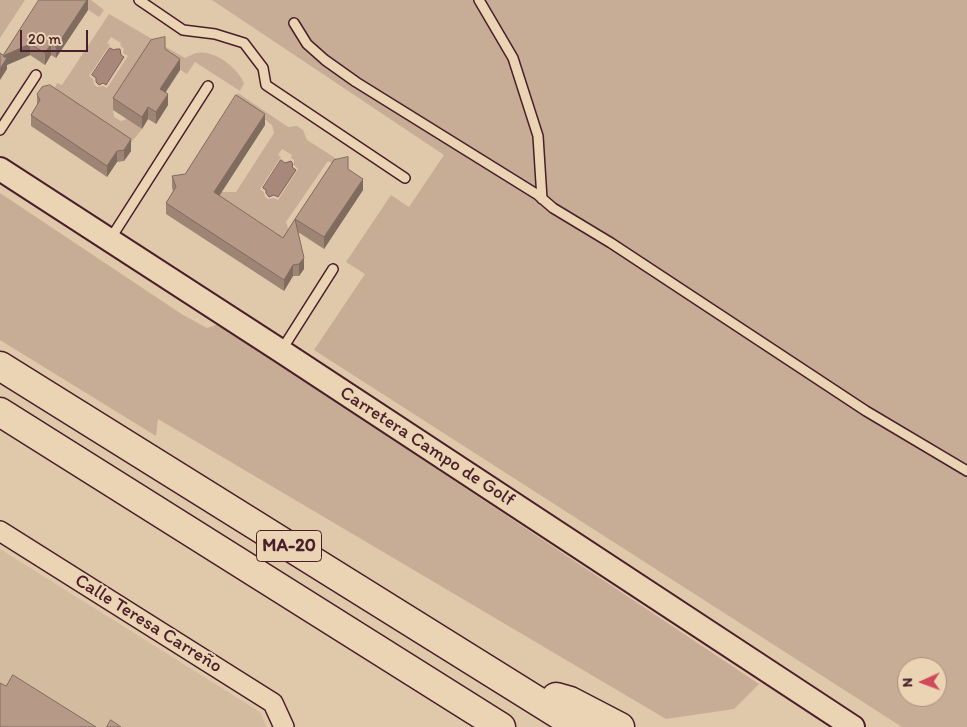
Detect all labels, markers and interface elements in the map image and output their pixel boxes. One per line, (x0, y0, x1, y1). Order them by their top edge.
scale bar (22, 20, 90, 52)
text: 20 m (28, 30, 61, 48)
street label: Carretera Campo de Golf (335, 382, 519, 512)
road number: MA-20 (256, 530, 322, 562)
street label: Calle Teresa Carreño (70, 569, 226, 679)
north arrow (897, 657, 947, 707)
text: N (899, 677, 916, 688)

